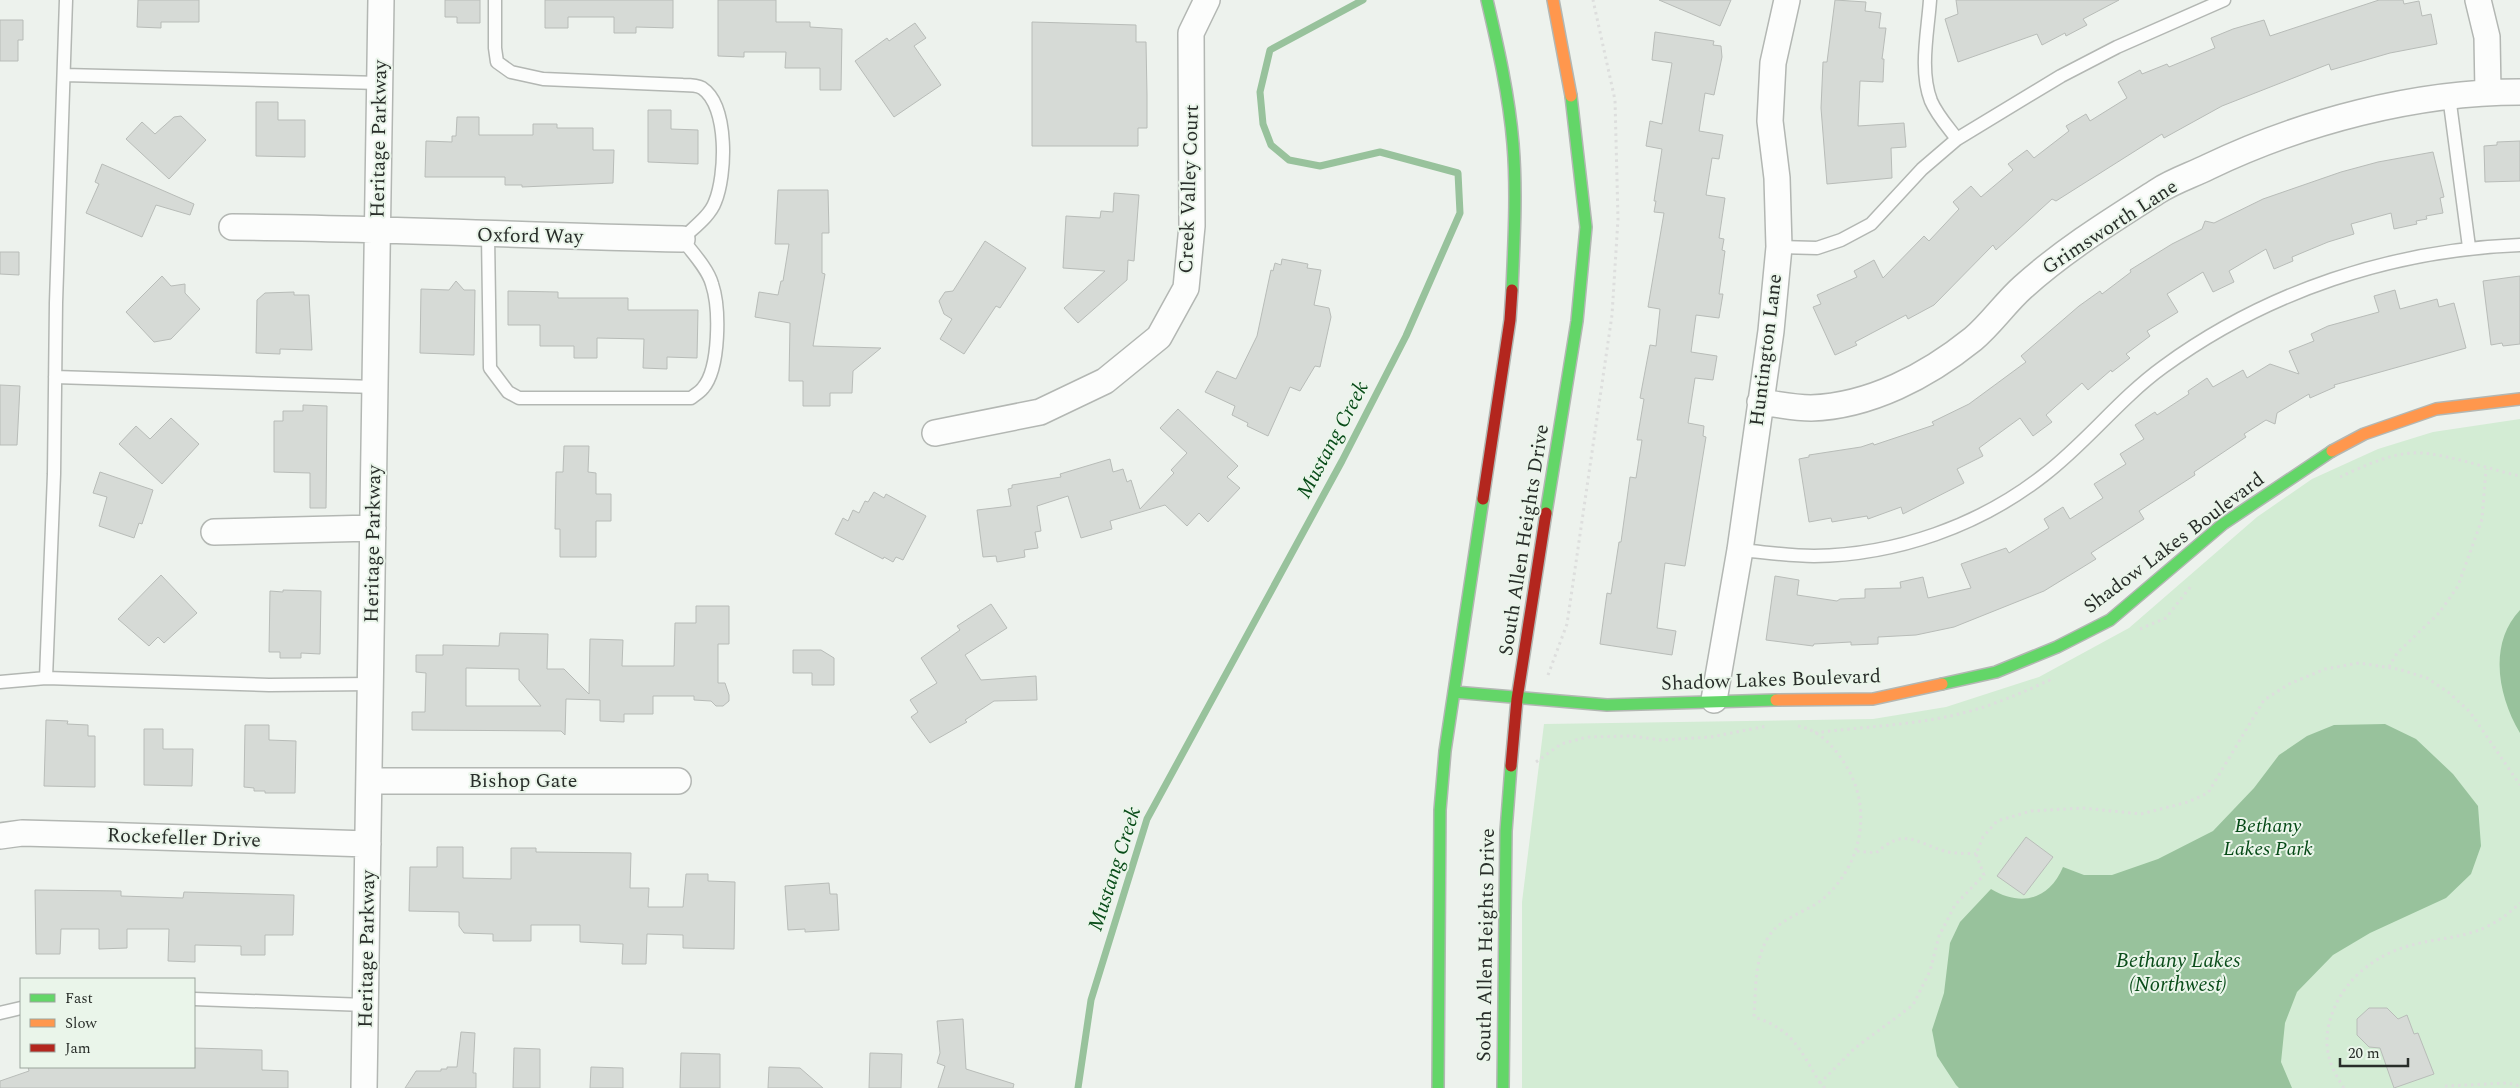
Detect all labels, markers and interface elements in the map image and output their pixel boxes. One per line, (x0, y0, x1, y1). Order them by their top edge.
street label: Heritage Parkway (363, 58, 395, 218)
street label: Creek Valley Court (1171, 104, 1207, 274)
street label: Grimsworth Lane (2036, 172, 2184, 282)
street label: Oxford Way (477, 220, 585, 252)
street label: Huntington Lane (1742, 272, 1790, 428)
water label: Mustang Creek (1289, 375, 1378, 504)
street label: South Allen Heights Drive (1491, 422, 1557, 658)
street label: Heritage Parkway (357, 463, 389, 623)
street label: Shadow Lakes Boulevard (2077, 465, 2271, 621)
street label: Shadow Lakes Boulevard (1661, 661, 1881, 699)
street label: Bishop Gate (469, 766, 577, 796)
water label: Mustang Creek (1080, 803, 1150, 935)
park label: Bethany Lakes Park (2223, 811, 2314, 864)
street label: Rockefeller Drive (107, 820, 261, 856)
street label: South Allen Heights Drive (1469, 828, 1503, 1062)
street label: Heritage Parkway (351, 868, 383, 1028)
water label: Bethany Lakes (Northwest) (2116, 945, 2241, 1001)
legend (20, 978, 195, 1068)
text: Fast (65, 987, 93, 1010)
text: Slow (65, 1012, 97, 1035)
scale bar (2340, 1036, 2408, 1068)
text: Jam (65, 1037, 91, 1060)
text: 20 m (2348, 1042, 2380, 1065)

